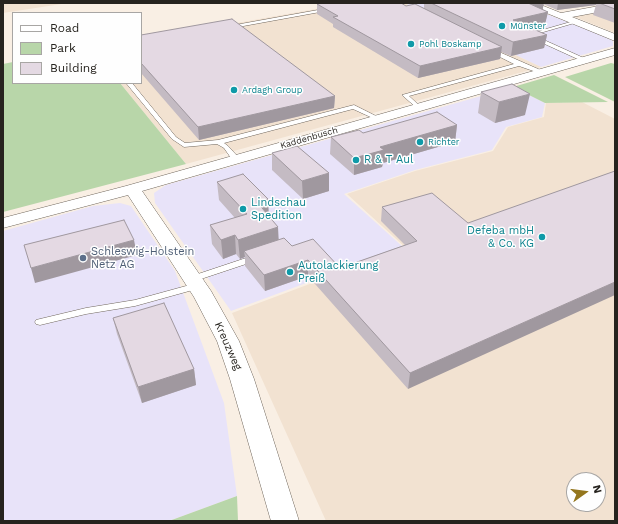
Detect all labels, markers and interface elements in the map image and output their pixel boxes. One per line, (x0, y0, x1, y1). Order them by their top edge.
legend (12, 12, 142, 84)
text: Road (50, 21, 79, 35)
marker: Münster (497, 21, 507, 31)
place label: Münster (510, 21, 546, 31)
marker: Pohl Boskamp (406, 39, 416, 49)
place label: Pohl Boskamp (419, 39, 482, 49)
text: Park (50, 41, 76, 55)
text: Building (50, 61, 97, 75)
marker: Ardagh Group (229, 85, 239, 95)
place label: Ardagh Group (242, 85, 302, 95)
street label: Kaddenbusch (279, 125, 339, 151)
marker: Richter (415, 137, 425, 147)
place label: Richter (428, 137, 460, 147)
place label: R & T Aul (364, 153, 413, 167)
marker: R & T Aul (351, 155, 361, 165)
place label: Lindschau Spedition (251, 196, 306, 222)
marker: Lindschau Spedition (238, 204, 248, 214)
place label: Defeba mbH & Co. KG (467, 224, 534, 250)
marker: Defeba mbH & Co. KG (537, 232, 547, 242)
place label: Schleswig-Holstein Netz AG (91, 245, 194, 271)
marker: Schleswig-Holstein Netz AG (78, 253, 88, 263)
place label: Autolackierung Preiß (298, 259, 378, 285)
marker: Autolackierung Preiß (285, 267, 295, 277)
street label: Kreuzweg (211, 320, 245, 372)
north arrow (566, 472, 606, 512)
text: N (590, 484, 604, 495)

